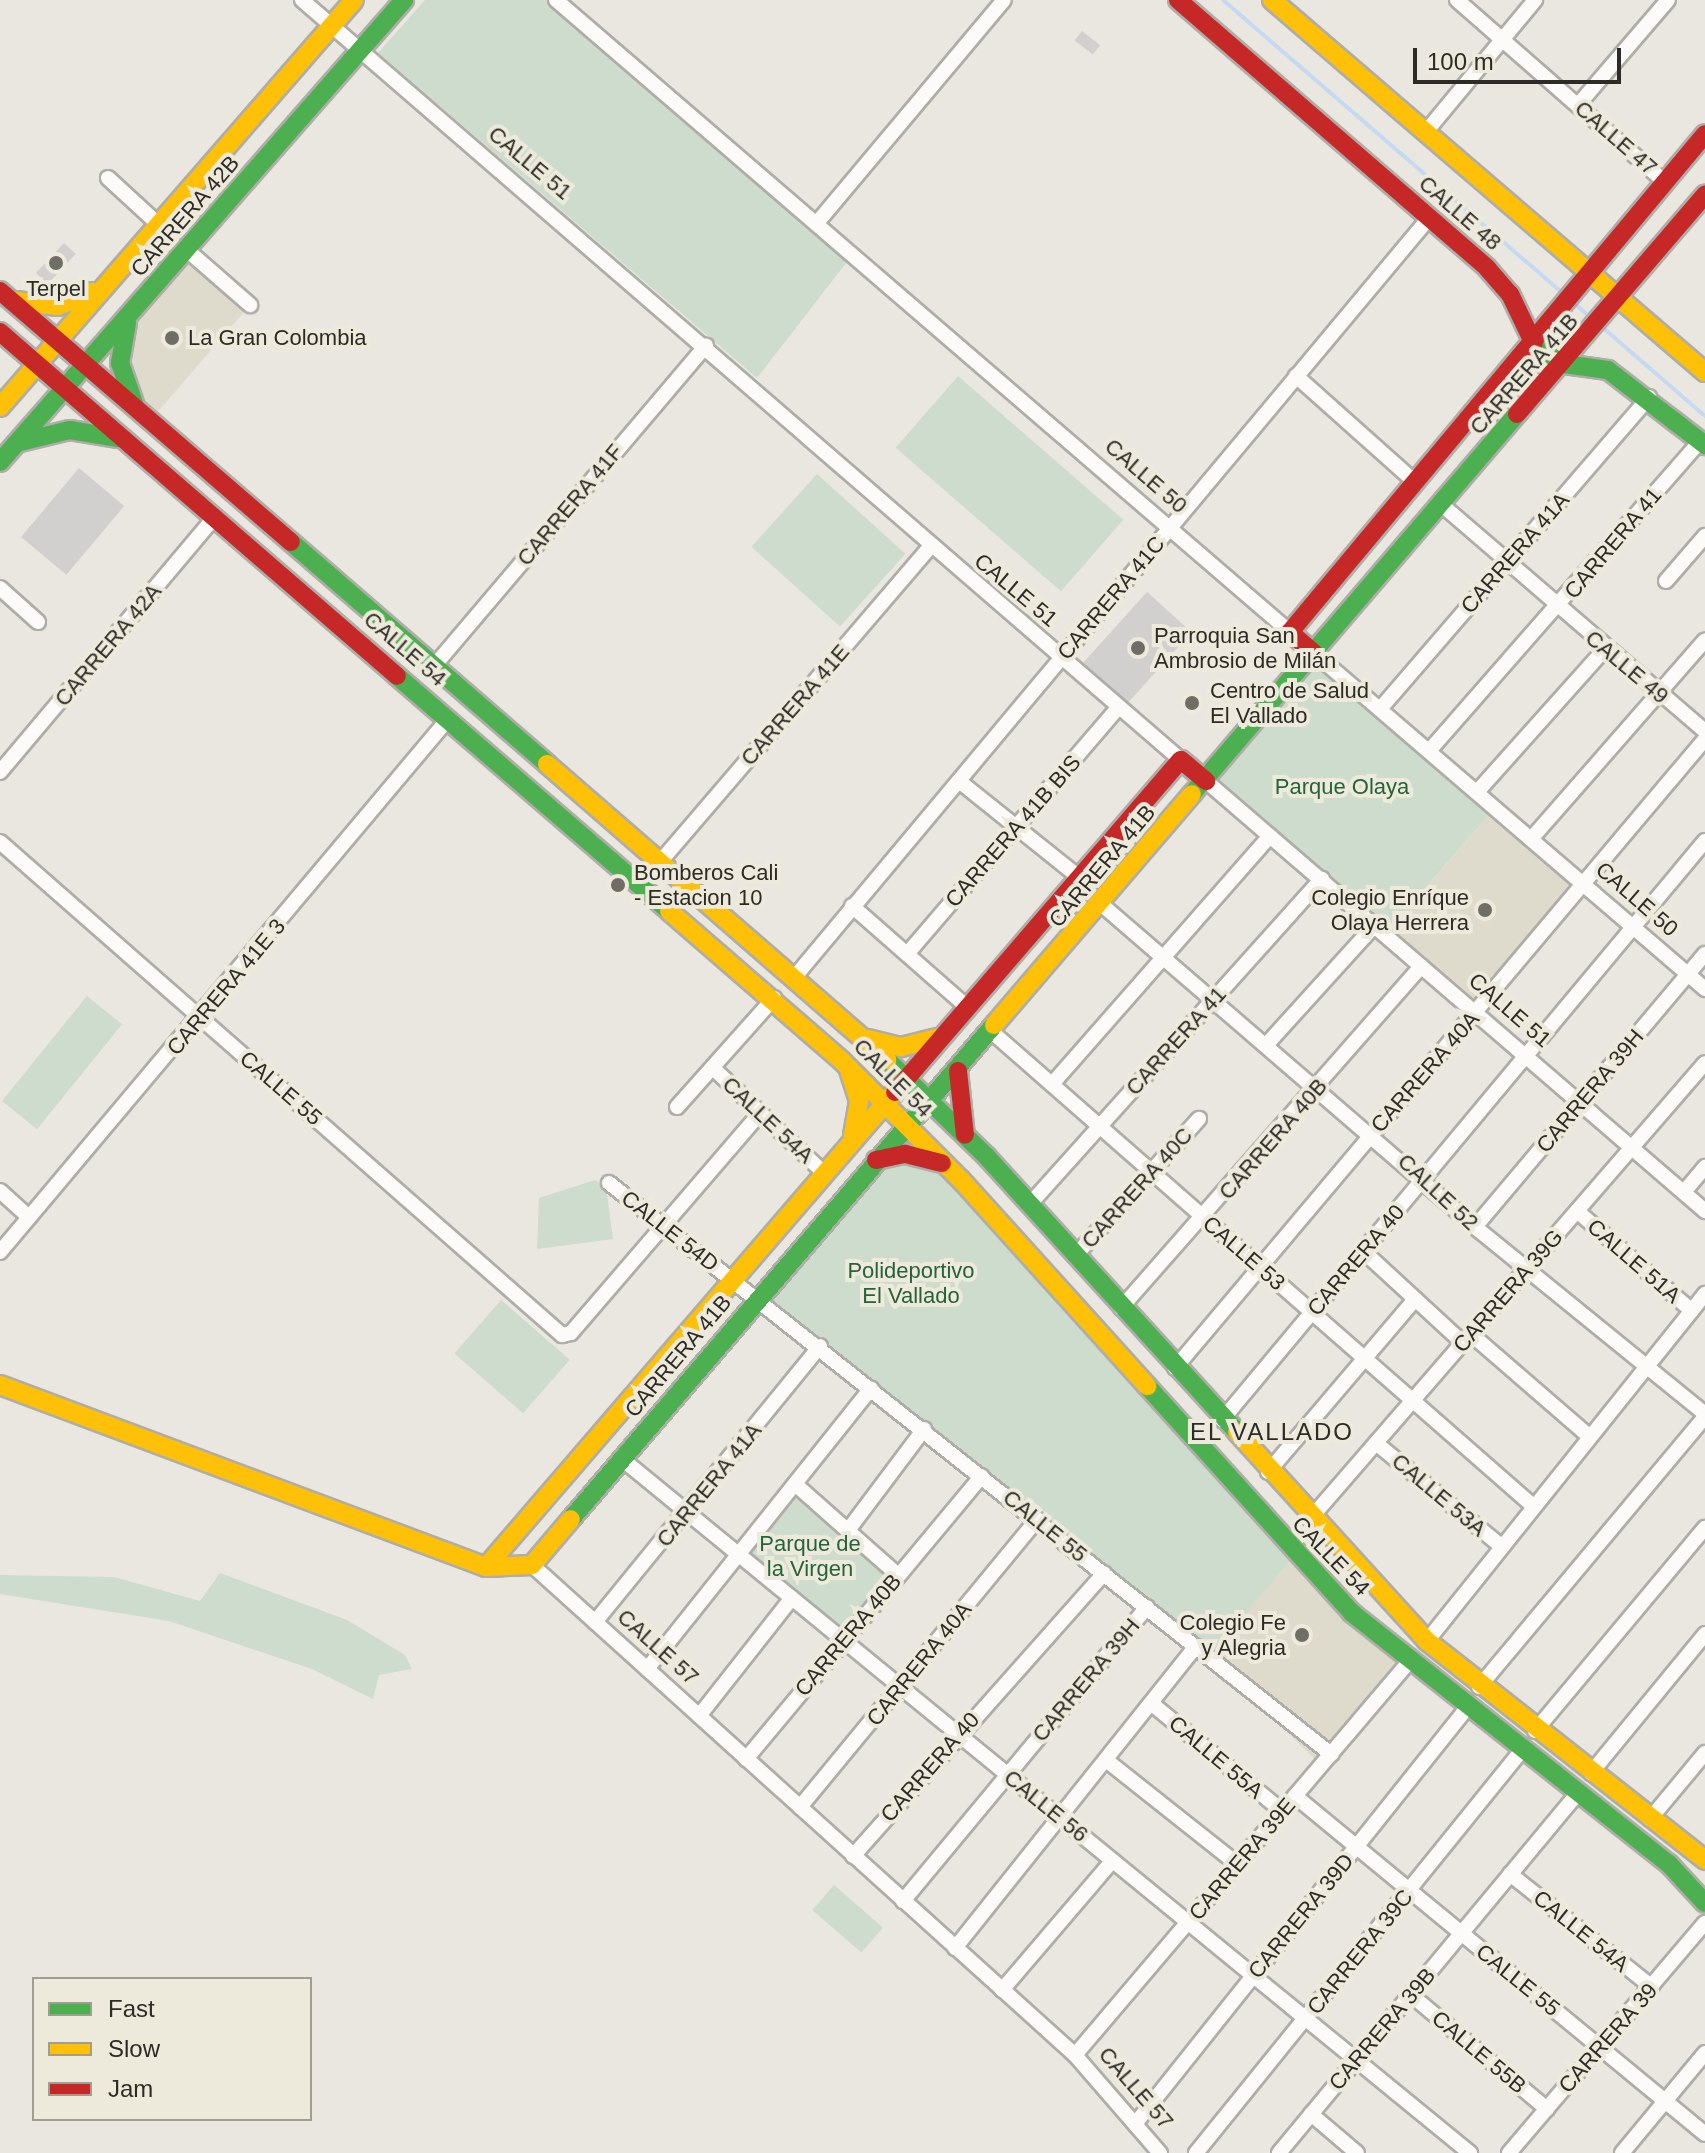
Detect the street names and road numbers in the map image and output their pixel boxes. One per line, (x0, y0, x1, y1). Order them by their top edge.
street label: CALLE 47 (1569, 95, 1663, 181)
street label: CALLE 51 (483, 121, 577, 205)
street label: CARRERA 42B (125, 150, 245, 282)
street label: CALLE 48 (1413, 170, 1507, 256)
street label: CARRERA 41B (1464, 308, 1584, 440)
street label: CALLE 50 (1099, 433, 1193, 519)
street label: CARRERA 41F (511, 438, 629, 572)
street label: CARRERA 41 (1558, 482, 1668, 604)
street label: CARRERA 41A (1455, 487, 1575, 619)
street label: CARRERA 41C (1051, 531, 1171, 665)
street label: CALLE 51 (969, 548, 1063, 632)
street label: CARRERA 42A (49, 578, 167, 712)
street label: CALLE 54 (358, 606, 452, 692)
street label: CALLE 49 (1580, 625, 1674, 709)
street label: CARRERA 41E (735, 639, 855, 771)
street label: CARRERA 41B BIS (939, 749, 1087, 913)
street label: CARRERA 41B (1043, 799, 1161, 933)
street label: CALLE 50 (1590, 856, 1684, 942)
street label: CARRERA 41E 3 (161, 913, 291, 1061)
street label: CALLE 51 (1463, 967, 1557, 1053)
street label: CARRERA 41 (1120, 981, 1232, 1101)
street label: CARRERA 40A (1365, 1006, 1485, 1138)
street label: CARRERA 39H (1530, 1024, 1650, 1158)
street label: CALLE 54 (848, 1033, 938, 1123)
street label: CALLE 55 (234, 1045, 328, 1131)
street label: CALLE 54A (717, 1071, 819, 1169)
street label: CARRERA 40B (1213, 1073, 1333, 1205)
street label: CARRERA 40C (1076, 1122, 1198, 1254)
street label: CALLE 52 (1392, 1148, 1484, 1236)
street label: CALLE 54D (616, 1185, 724, 1277)
street label: CARRERA 40 (1301, 1199, 1411, 1321)
street label: CALLE 53 (1197, 1210, 1291, 1296)
street label: CALLE 51A (1582, 1213, 1686, 1309)
street label: CARRERA 39G (1447, 1224, 1569, 1358)
street label: CARRERA 41B (619, 1289, 737, 1423)
street label: CARRERA 41A (651, 1417, 767, 1553)
street label: CALLE 53A (1386, 1448, 1492, 1542)
street label: CALLE 55 (998, 1484, 1092, 1568)
street label: CALLE 54 (1287, 1511, 1375, 1601)
street label: CARRERA 40B (789, 1568, 907, 1702)
street label: CARRERA 40A (861, 1596, 977, 1732)
street label: CALLE 57 (612, 1604, 704, 1690)
street label: CARRERA 39H (1026, 1613, 1146, 1747)
street label: CARRERA 40 (875, 1706, 985, 1828)
street label: CALLE 55A (1163, 1710, 1269, 1804)
street label: CALLE 56 (999, 1764, 1093, 1848)
street label: CARRERA 39E (1183, 1792, 1301, 1926)
street label: CARRERA 39D (1242, 1848, 1360, 1984)
street label: CARRERA 39C (1301, 1884, 1419, 2020)
street label: CALLE 54A (1528, 1885, 1634, 1977)
street label: CALLE 55 (1471, 1938, 1565, 2022)
street label: CARRERA 39B (1323, 1962, 1441, 2096)
street label: CARRERA 39 (1553, 1977, 1663, 2099)
street label: CALLE 55B (1426, 2005, 1532, 2099)
street label: CALLE 57 (1093, 2041, 1179, 2135)

